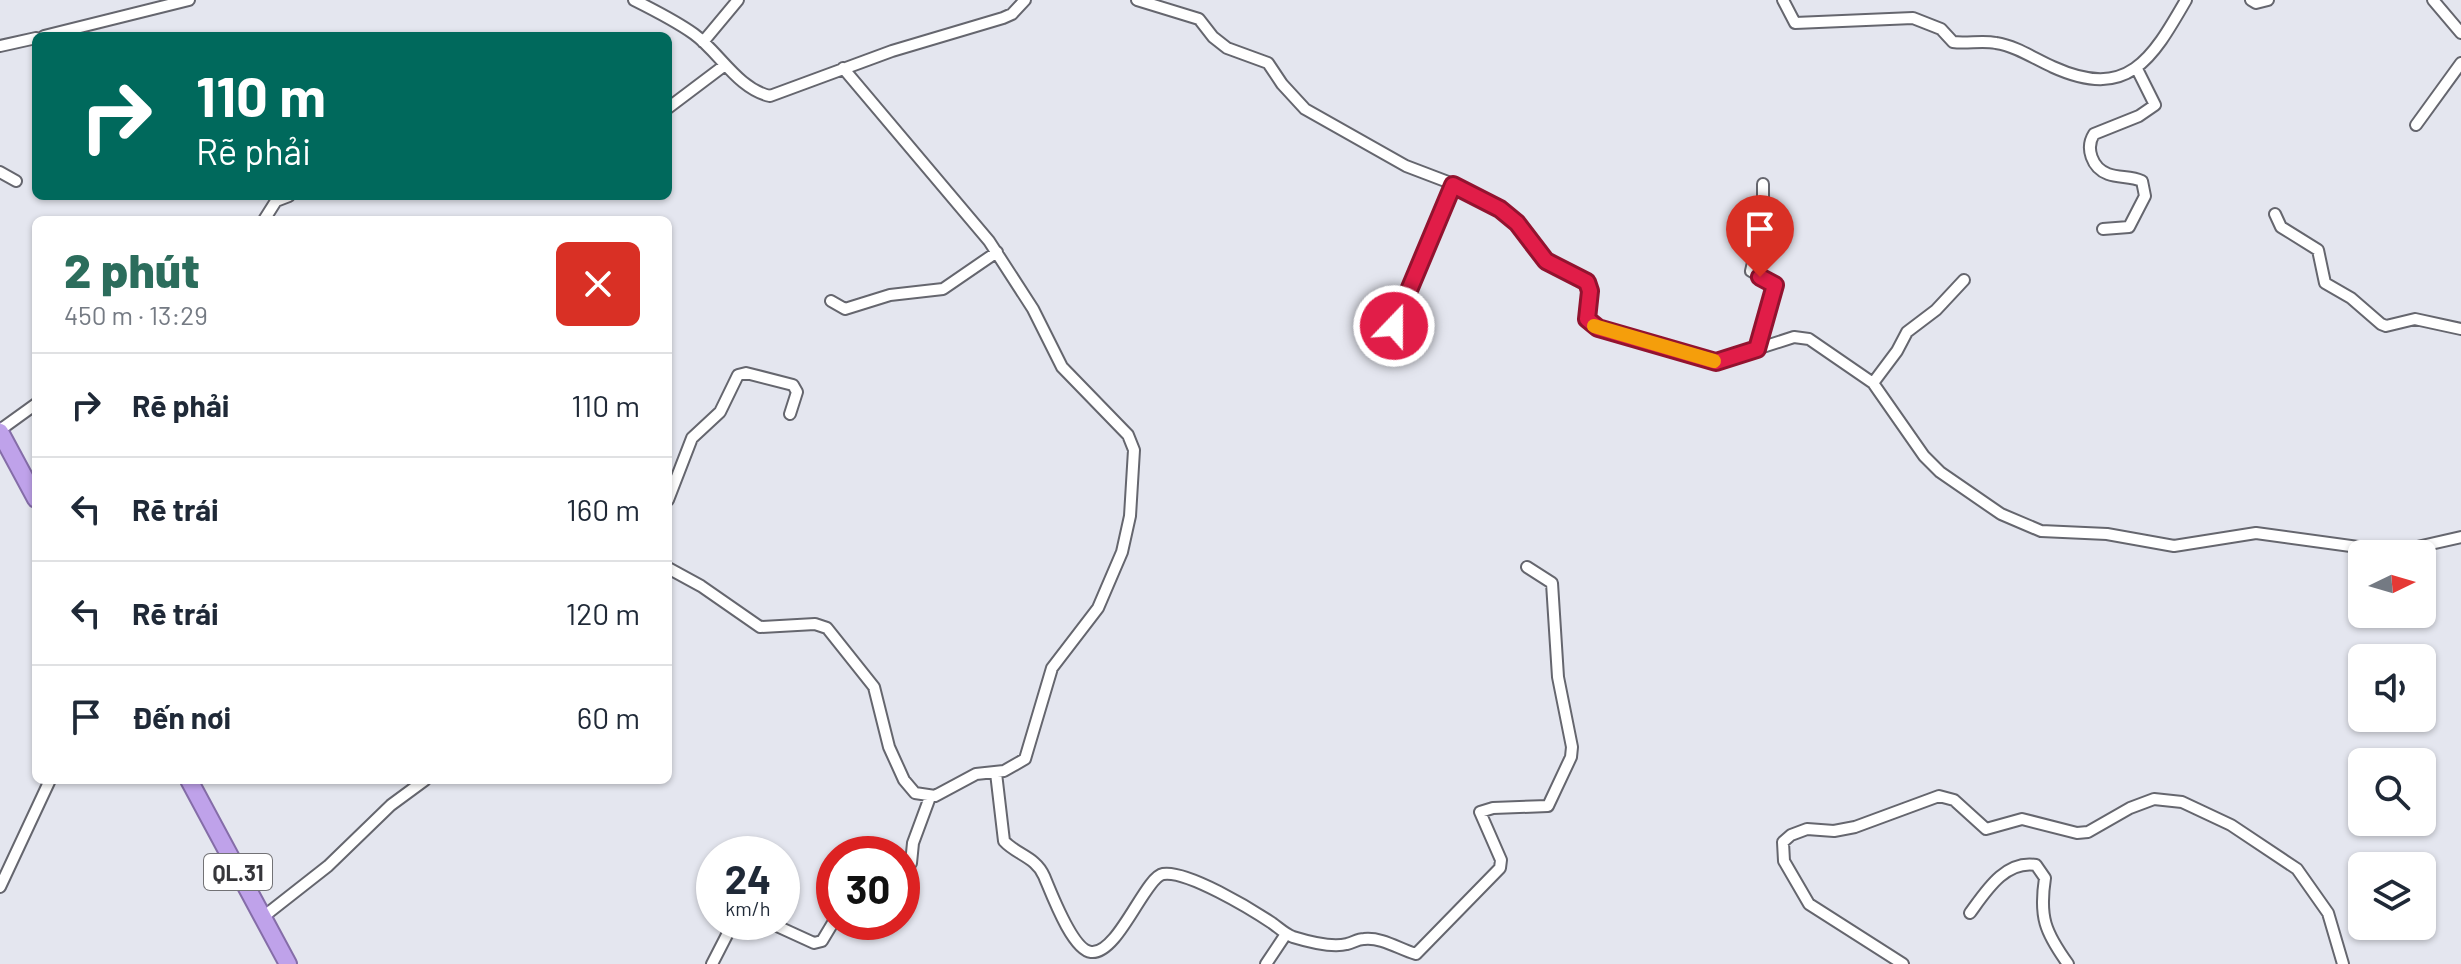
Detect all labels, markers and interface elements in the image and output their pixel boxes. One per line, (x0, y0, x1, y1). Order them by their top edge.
text: 110 m (196, 61, 326, 128)
icon: right (64, 64, 168, 168)
text: Rẽ phải (196, 129, 311, 172)
pin (1726, 195, 1794, 277)
icon: arrive (1738, 207, 1782, 251)
text: 2 phút (64, 240, 200, 298)
button: close (556, 242, 640, 326)
position arrow (1352, 284, 1436, 368)
text: 450 m · 13:29 (64, 299, 208, 330)
icon: right (64, 383, 108, 427)
text: Rẽ phải (132, 387, 229, 423)
text: 110 m (571, 387, 640, 423)
icon: left (64, 487, 108, 531)
text: Rẽ trái (132, 491, 219, 527)
text: 160 m (566, 491, 640, 527)
north arrow (2348, 540, 2436, 628)
map controls (2348, 540, 2436, 940)
icon: left (64, 591, 108, 635)
text: Rẽ trái (132, 595, 219, 631)
text: 120 m (566, 595, 640, 631)
button: sound (2348, 644, 2436, 732)
icon: arrive (64, 695, 108, 739)
text: Đến nơi (132, 699, 231, 735)
text: 60 m (577, 699, 640, 735)
button: search (2348, 748, 2436, 836)
speed limit sign: 30 (816, 836, 920, 940)
button: layers (2348, 852, 2436, 940)
road number: QL.31 (204, 854, 272, 890)
text: 24 (725, 854, 771, 902)
text: km/h (725, 896, 771, 920)

